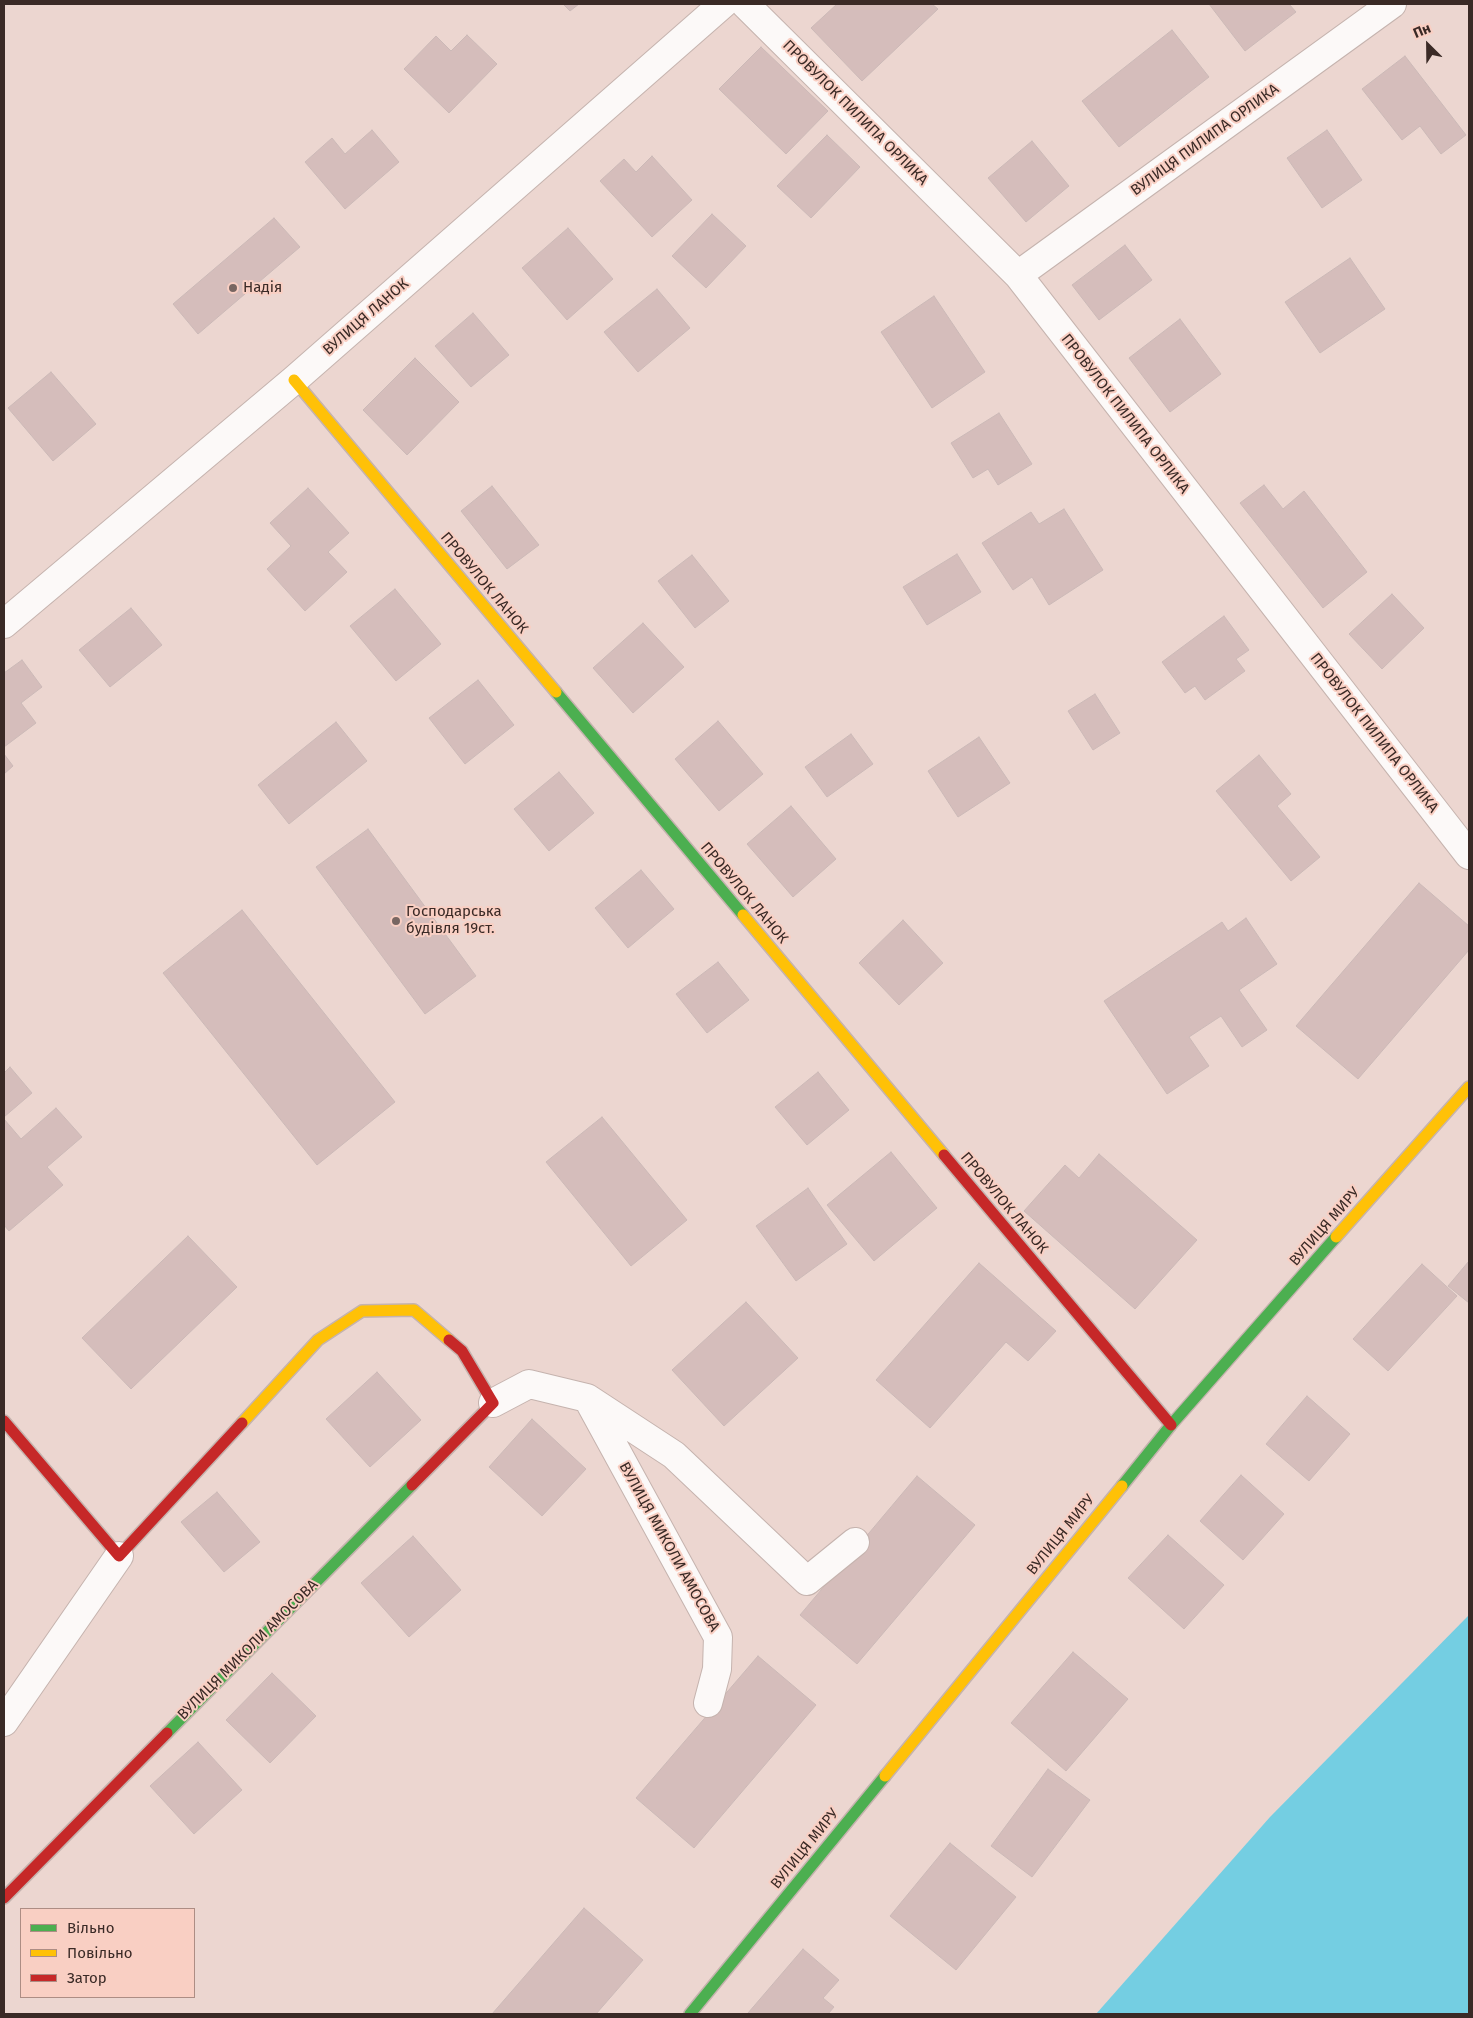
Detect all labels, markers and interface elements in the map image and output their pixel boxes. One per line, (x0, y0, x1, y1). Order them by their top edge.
text: Пн (1411, 19, 1433, 42)
north arrow (1403, 20, 1453, 70)
street label: ПРОВУЛОК ПИЛИПА ОРЛИКА (779, 37, 931, 189)
street label: ВУЛИЦЯ ПИЛИПА ОРЛИКА (1127, 80, 1283, 200)
street label: ВУЛИЦЯ ЛАНОК (319, 275, 413, 359)
place label: Надія (243, 279, 282, 297)
marker: Надія (227, 282, 239, 294)
street label: ПРОВУЛОК ПИЛИПА ОРЛИКА (1057, 331, 1193, 497)
street label: ПРОВУЛОК ЛАНОК (436, 529, 532, 637)
street label: ПРОВУЛОК ПИЛИПА ОРЛИКА (1306, 650, 1442, 816)
street label: ПРОВУЛОК ЛАНОК (696, 839, 792, 947)
place label: Господарська будівля 19ст. (406, 903, 502, 938)
marker: Господарська будівля 19ст. (390, 915, 402, 927)
street label: ПРОВУЛОК ЛАНОК (956, 1149, 1052, 1257)
street label: ВУЛИЦЯ МИРУ (1286, 1184, 1364, 1270)
street label: ВУЛИЦЯ МИКОЛИ АМОСОВА (615, 1459, 723, 1635)
street label: ВУЛИЦЯ МИРУ (1023, 1491, 1099, 1579)
street label: ВУЛИЦЯ МИКОЛИ АМОСОВА (174, 1576, 322, 1724)
street label: ВУЛИЦЯ МИРУ (767, 1805, 843, 1893)
legend (20, 1908, 195, 1998)
text: Вільно (67, 1919, 114, 1937)
text: Повільно (67, 1944, 133, 1962)
text: Затор (67, 1969, 107, 1987)

